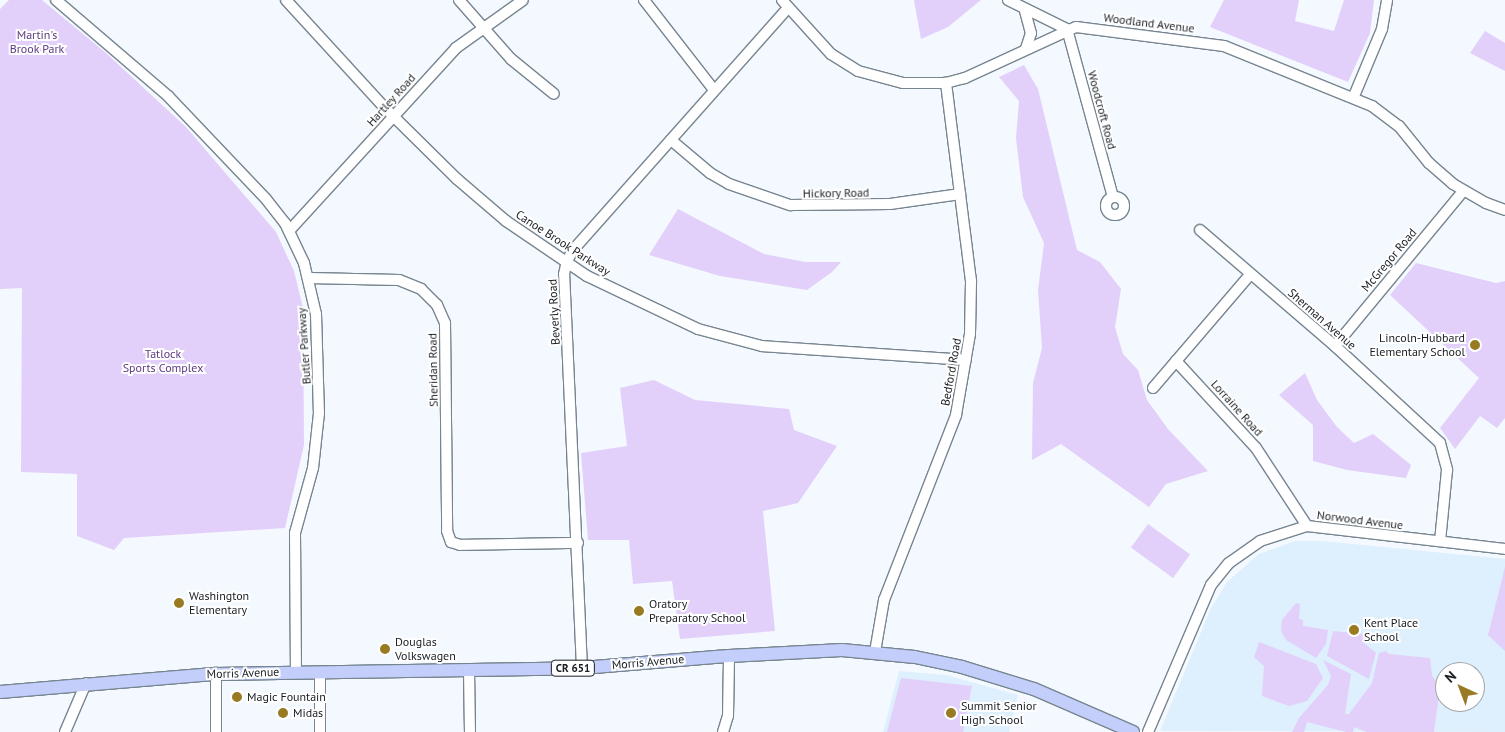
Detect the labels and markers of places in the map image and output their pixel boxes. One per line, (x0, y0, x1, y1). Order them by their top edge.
place label: Lincoln-Hubbard Elementary School (1369, 331, 1465, 359)
marker: Lincoln-Hubbard Elementary School (1469, 339, 1481, 351)
place label: Washington Elementary (189, 589, 249, 617)
marker: Washington Elementary (173, 597, 185, 609)
place label: Oratory Preparatory School (649, 597, 746, 625)
marker: Oratory Preparatory School (633, 605, 645, 617)
place label: Kent Place School (1364, 616, 1418, 644)
marker: Kent Place School (1348, 624, 1360, 636)
place label: Douglas Volkswagen (395, 635, 456, 663)
marker: Douglas Volkswagen (379, 643, 391, 655)
place label: Magic Fountain (247, 690, 326, 704)
marker: Magic Fountain (231, 691, 243, 703)
place label: Summit Senior High School (961, 699, 1037, 727)
place label: Midas (293, 706, 323, 720)
marker: Midas (277, 707, 289, 719)
marker: Summit Senior High School (945, 707, 957, 719)

